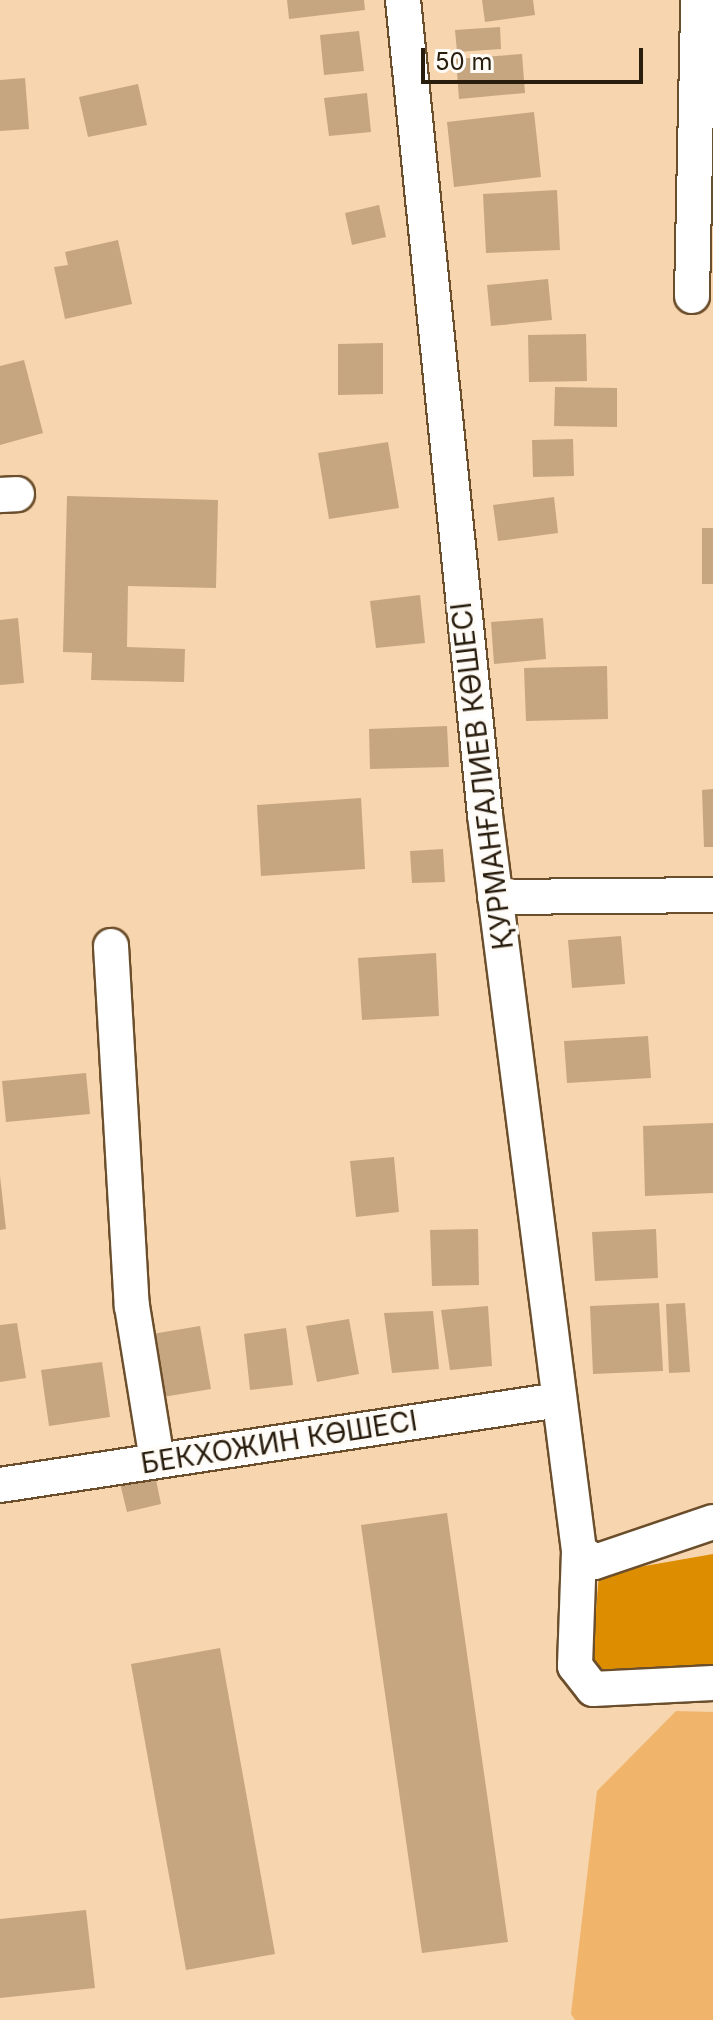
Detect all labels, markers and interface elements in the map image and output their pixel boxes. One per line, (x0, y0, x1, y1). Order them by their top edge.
scale bar (425, 32, 647, 82)
text: 50 m (435, 47, 493, 76)
street label: ҚУРМАНҒАЛИЕВ КӨШЕСІ (444, 600, 520, 952)
street label: БЕКХОЖИН КӨШЕСІ (138, 1404, 420, 1480)

